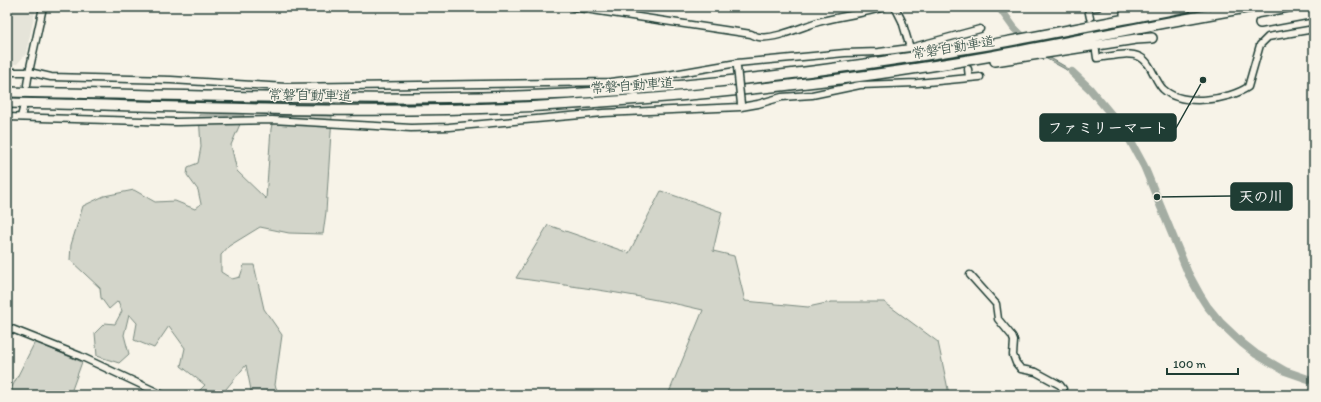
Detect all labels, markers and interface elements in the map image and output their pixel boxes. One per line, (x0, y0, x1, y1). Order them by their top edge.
street label: 常磐自動車道 (910, 33, 996, 62)
street label: 常磐自動車道 (590, 74, 675, 97)
street label: 常磐自動車道 (268, 86, 352, 105)
callout: ファミリーマート (1040, 114, 1176, 141)
text: ファミリーマート (1048, 119, 1168, 137)
callout: 天の川 (1231, 183, 1292, 210)
text: 天の川 (1238, 188, 1284, 206)
scale bar (1167, 350, 1238, 376)
text: 100 m (1173, 357, 1206, 371)

